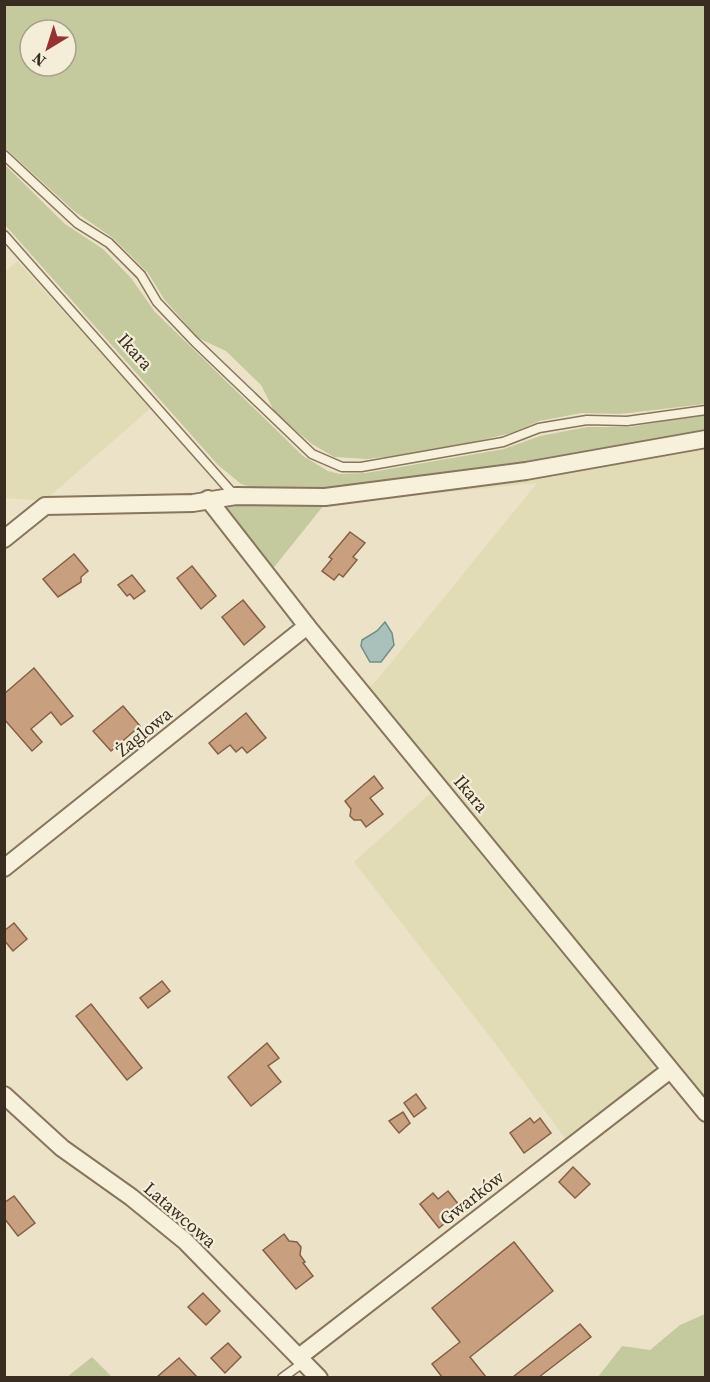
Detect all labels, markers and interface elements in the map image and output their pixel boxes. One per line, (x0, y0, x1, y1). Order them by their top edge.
north arrow (18, 18, 78, 78)
text: N (27, 47, 50, 72)
street label: Ikara (112, 328, 159, 376)
street label: Żaglowa (110, 701, 178, 762)
street label: Ikara (448, 769, 495, 819)
street label: Gwarków (434, 1164, 509, 1231)
street label: Latawcowa (138, 1176, 223, 1254)

